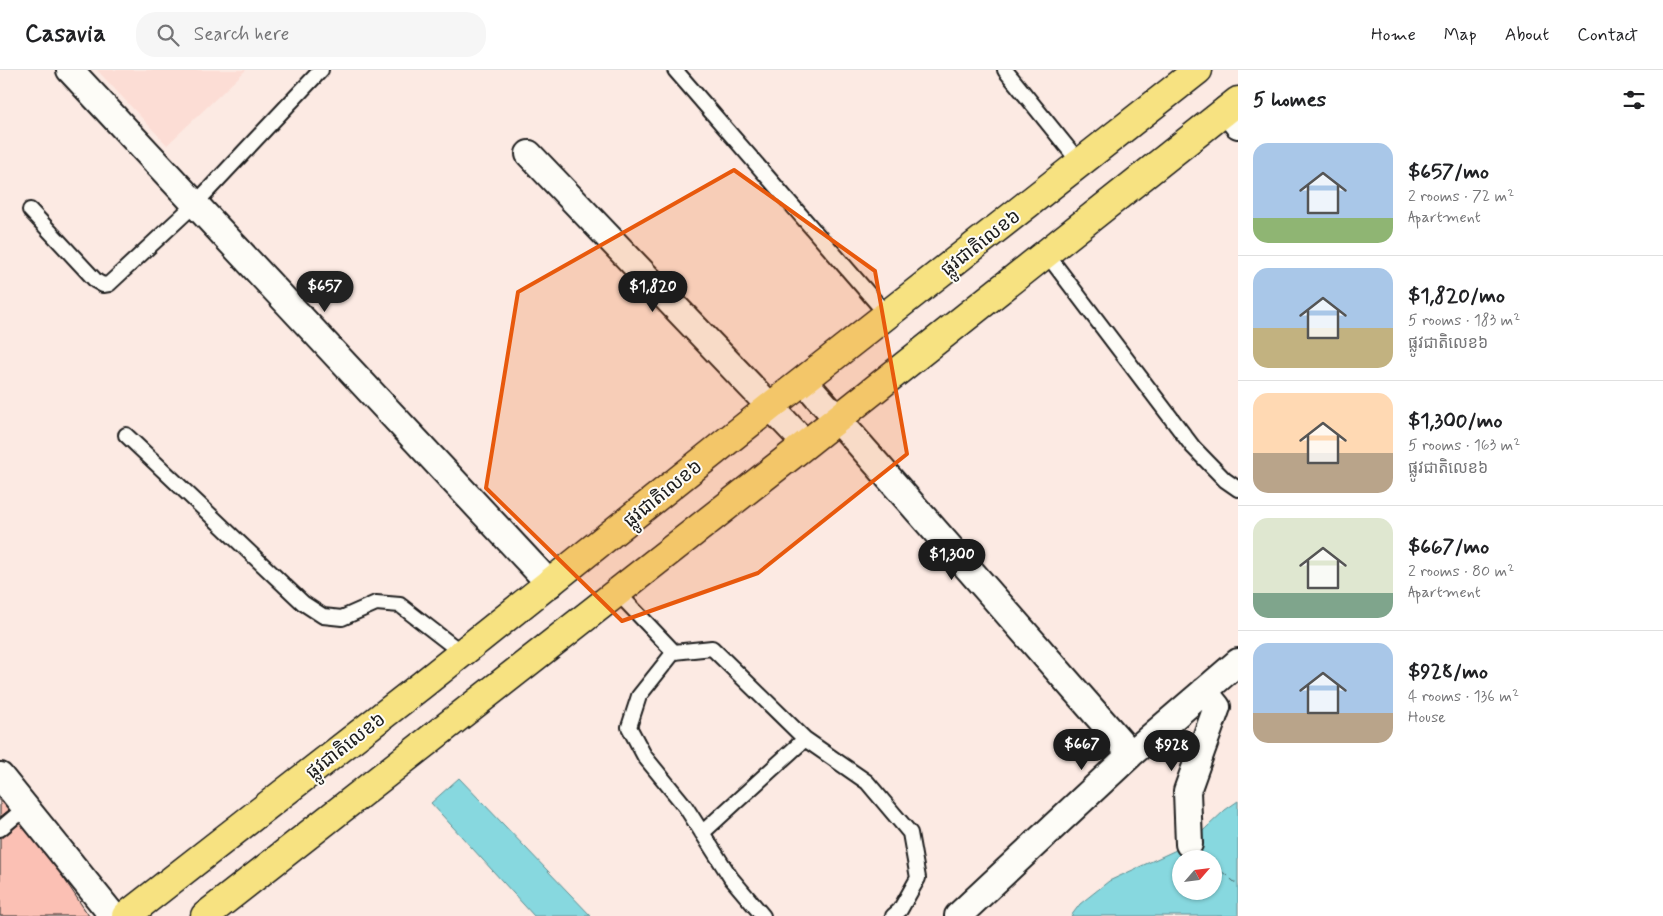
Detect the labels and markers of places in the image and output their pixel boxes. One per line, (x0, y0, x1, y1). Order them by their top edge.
pin: $657 (295, 270, 355, 313)
pin: $1,820 (612, 270, 694, 313)
pin: $1,300 (911, 538, 993, 581)
pin: $667 (1052, 728, 1112, 771)
pin: $928 (1142, 730, 1202, 772)

